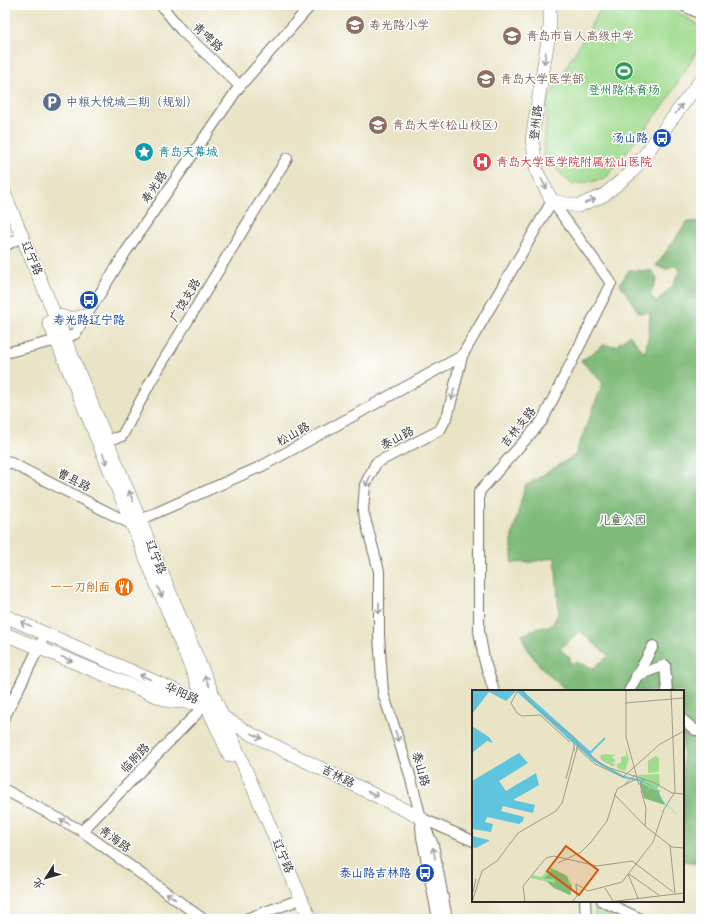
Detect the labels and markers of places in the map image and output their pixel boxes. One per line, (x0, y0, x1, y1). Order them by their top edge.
school or university icon: 寿光路小学 (344, 14, 366, 36)
place label: 寿光路小学 (369, 18, 429, 34)
school or university icon: 青岛市盲人高级中学 (501, 25, 523, 47)
place label: 青岛市盲人高级中学 (526, 29, 634, 45)
sports icon: 登州路体育场 (613, 60, 635, 82)
school or university icon: 青岛大学医学部 (475, 68, 497, 90)
place label: 青岛大学医学部 (500, 72, 584, 88)
place label: 登州路体育场 (588, 83, 660, 99)
parking icon: 中粮大悦城二期（规划） (41, 91, 63, 113)
place label: 中粮大悦城二期（规划） (66, 95, 198, 111)
school or university icon: 青岛大学(松山校区) (367, 114, 389, 136)
place label: 青岛大学(松山校区) (392, 118, 498, 134)
bus stop icon: 汤山路 (651, 127, 673, 149)
place label: 汤山路 (612, 131, 648, 147)
place icon: 青岛天幕城 (133, 141, 155, 163)
place label: 青岛天幕城 (158, 145, 218, 161)
hospital icon: 青岛大学医学院附属松山医院 (471, 151, 493, 173)
place label: 青岛大学医学院附属松山医院 (496, 155, 652, 171)
bus stop icon: 寿光路辽宁路 (78, 289, 100, 311)
place label: 寿光路辽宁路 (53, 313, 125, 329)
restaurant icon: 一一刀削面 (113, 576, 135, 598)
place label: 一一刀削面 (50, 580, 110, 596)
bus stop icon: 泰山路吉林路 (414, 862, 436, 884)
place label: 泰山路吉林路 (339, 866, 411, 882)

